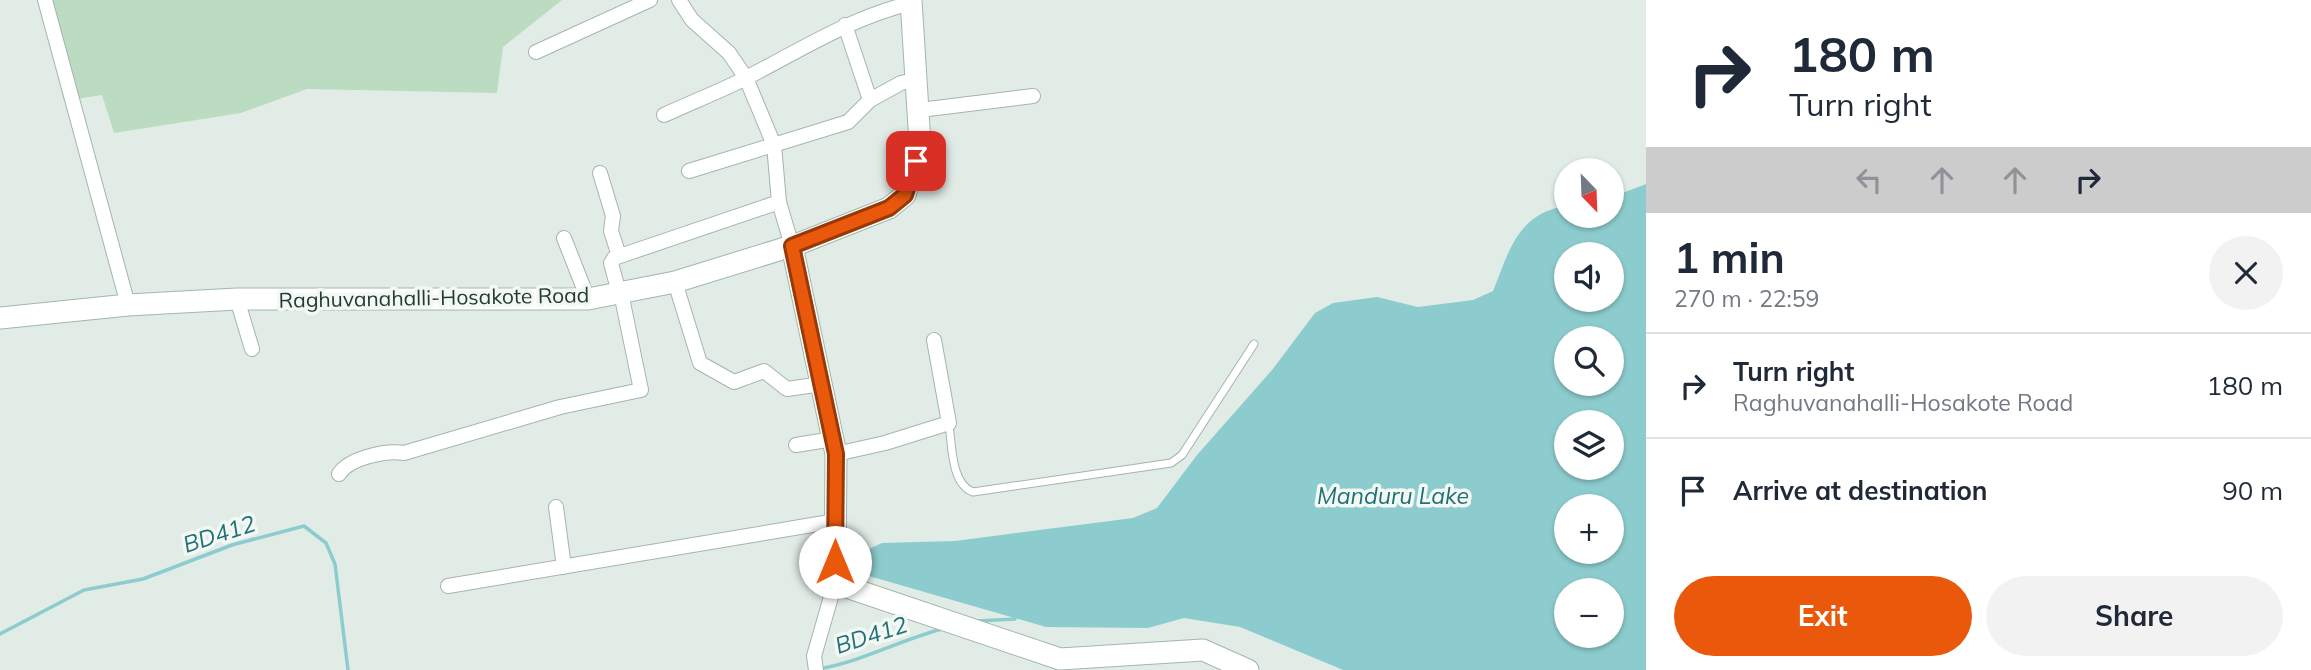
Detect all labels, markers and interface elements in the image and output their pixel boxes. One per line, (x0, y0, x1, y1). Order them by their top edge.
text: 180 m (1789, 23, 1935, 84)
icon: right (1674, 28, 1765, 119)
text: Turn right (1789, 84, 1932, 124)
pin (886, 131, 946, 191)
icon: arrive (897, 142, 935, 180)
north arrow (1554, 158, 1624, 228)
map controls (1554, 158, 1624, 648)
icon: left (1850, 161, 1888, 199)
icon: ahead (1923, 161, 1961, 199)
icon: ahead (1996, 161, 2034, 199)
icon: right (2069, 161, 2107, 199)
text: 1 min (1674, 231, 1785, 284)
button: close (2209, 236, 2283, 310)
button: sound (1554, 242, 1624, 312)
street label: Raghuvanahalli-Hosakote Road (278, 281, 590, 313)
text: 270 m · 22:59 (1674, 284, 1819, 313)
button: search (1554, 326, 1624, 396)
text: Turn right (1733, 355, 1854, 388)
icon: right (1674, 367, 1712, 405)
text: 180 m (2207, 369, 2283, 402)
text: Raghuvanahalli-Hosakote Road (1733, 388, 2073, 417)
button: layers (1554, 410, 1624, 480)
icon: arrive (1674, 472, 1712, 510)
text: Arrive at destination (1733, 474, 1988, 507)
text: 90 m (2222, 474, 2283, 507)
water label: Manduru Lake (1317, 481, 1469, 510)
button: + (1554, 494, 1624, 564)
water label: BD412 (179, 508, 259, 559)
position arrow (798, 525, 872, 599)
button: Exit (1674, 576, 1972, 656)
button: Share (1986, 576, 2283, 656)
button: − (1554, 578, 1624, 648)
water label: BD412 (831, 609, 911, 660)

